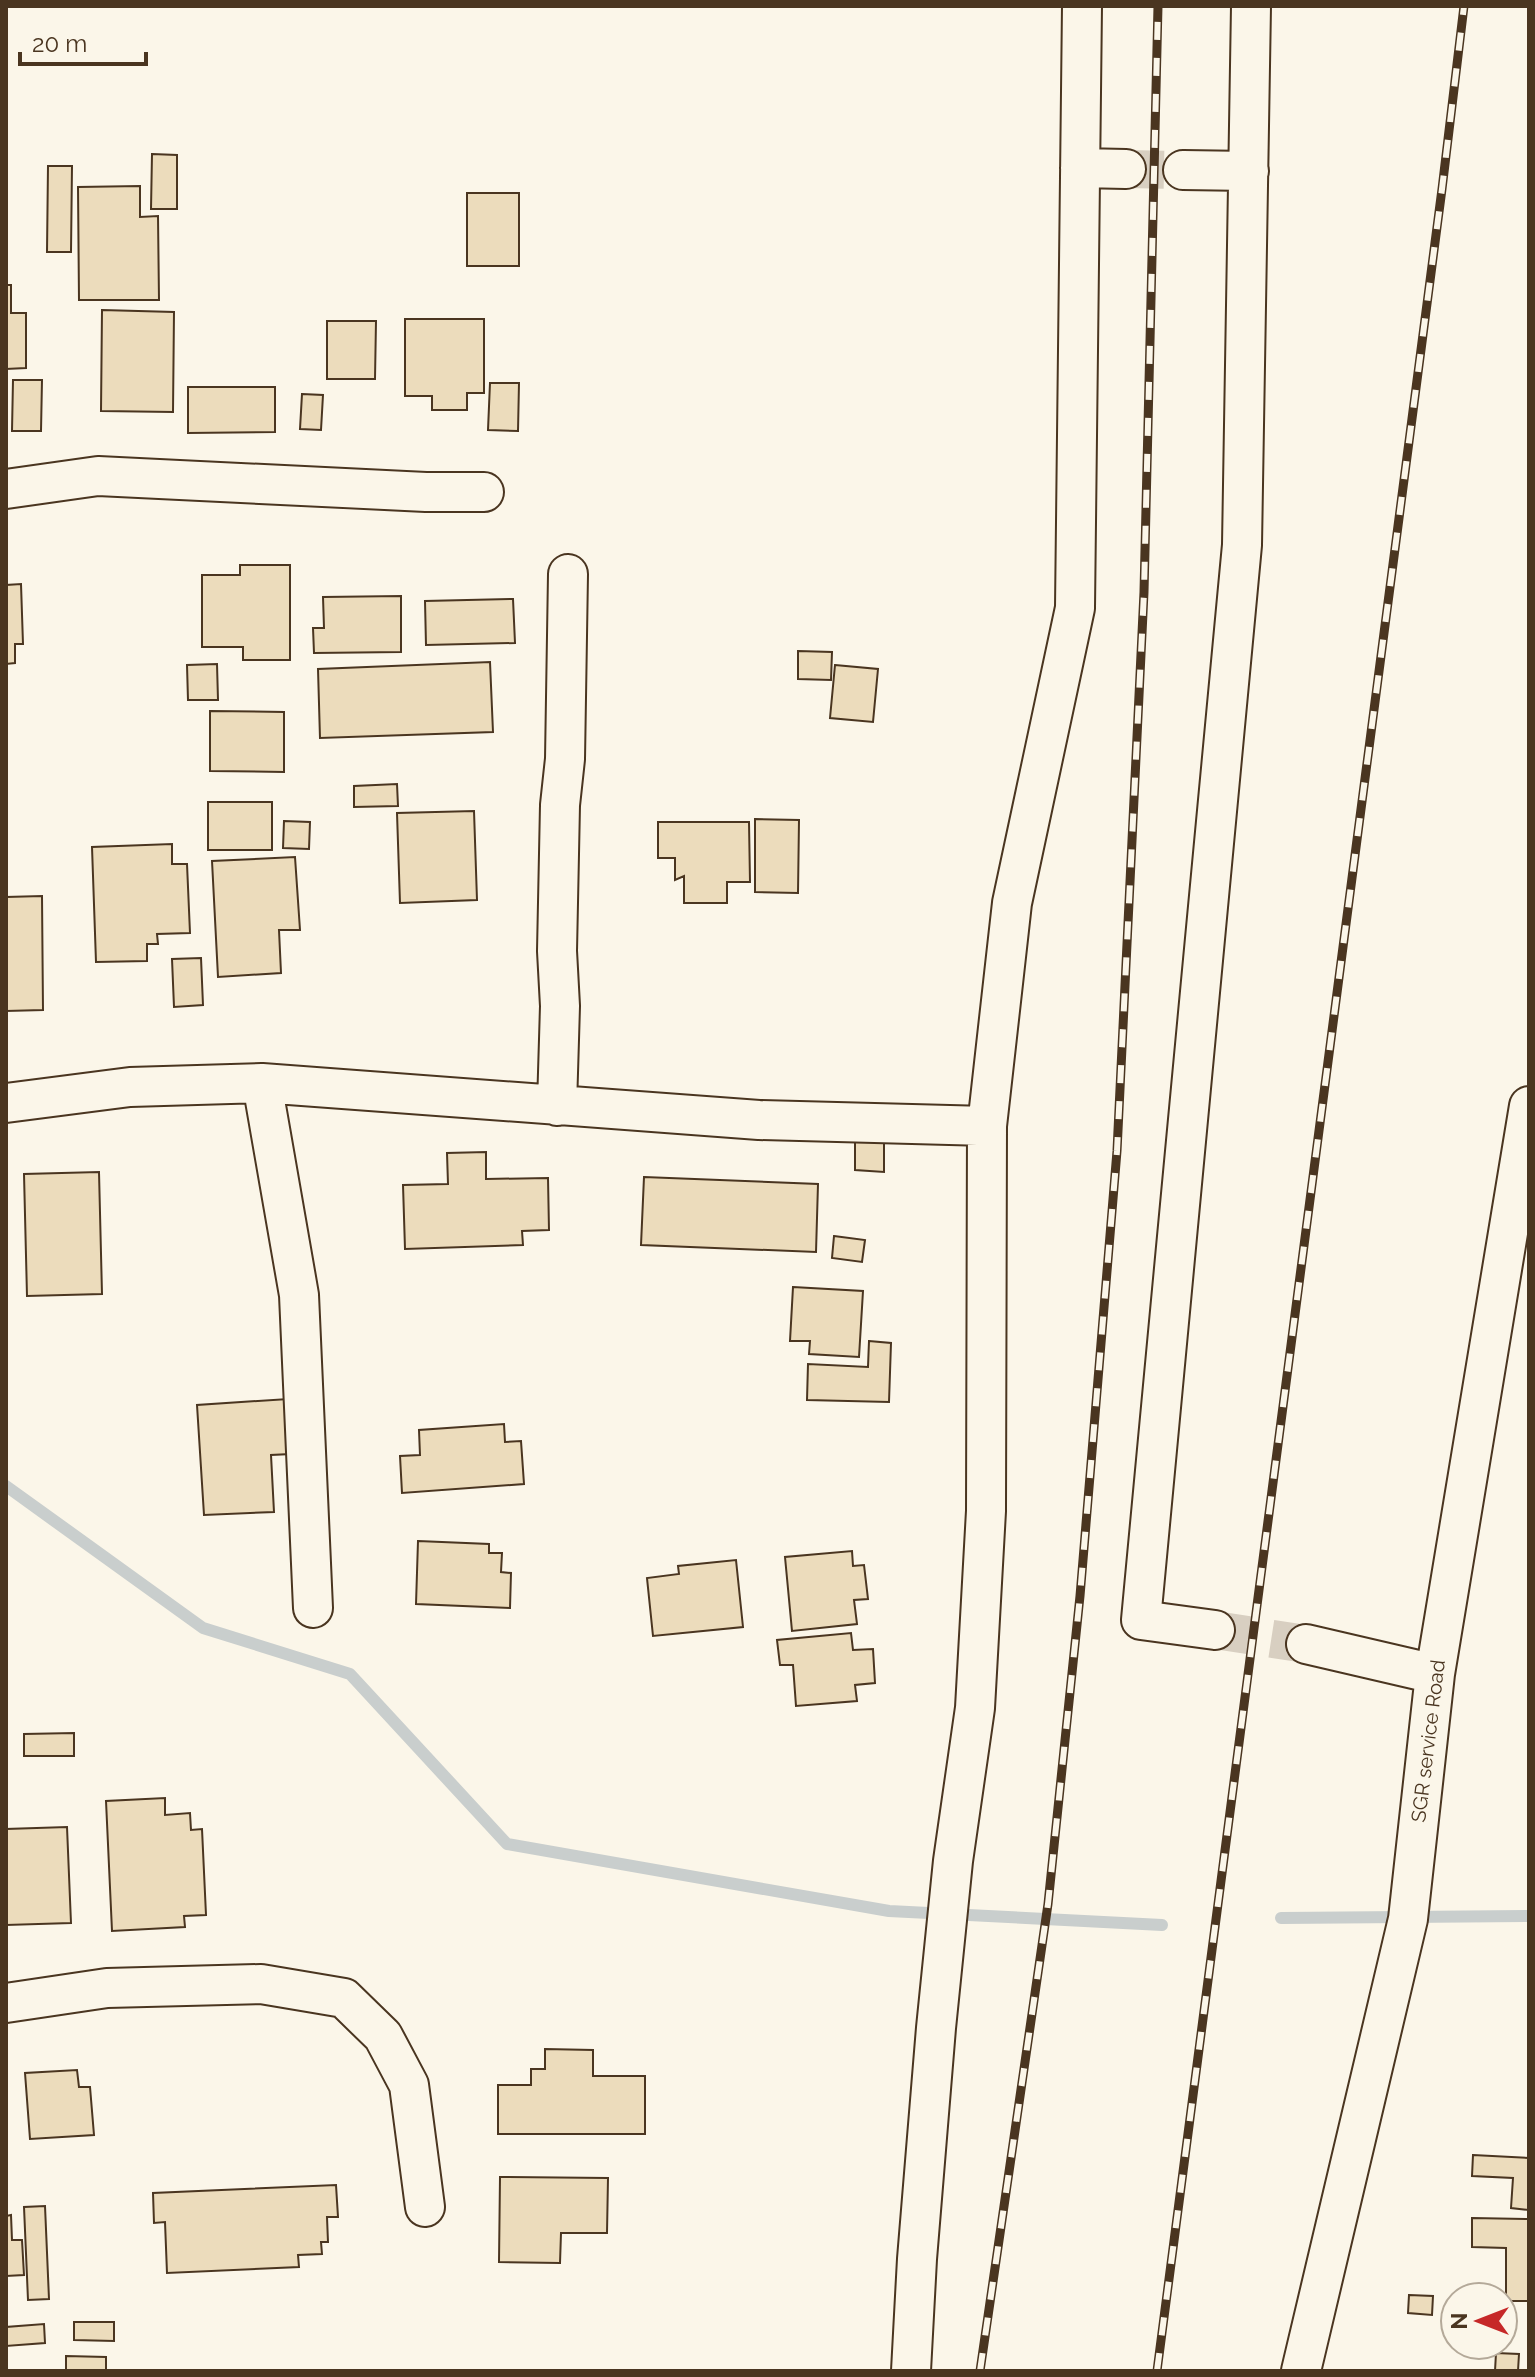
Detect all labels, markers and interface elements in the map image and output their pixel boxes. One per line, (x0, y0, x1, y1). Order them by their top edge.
scale bar (20, 16, 146, 66)
text: 20 m (32, 29, 87, 58)
street label: SGR service Road (1406, 1658, 1450, 1824)
north arrow (1439, 2281, 1519, 2361)
text: N (1446, 2313, 1472, 2329)

